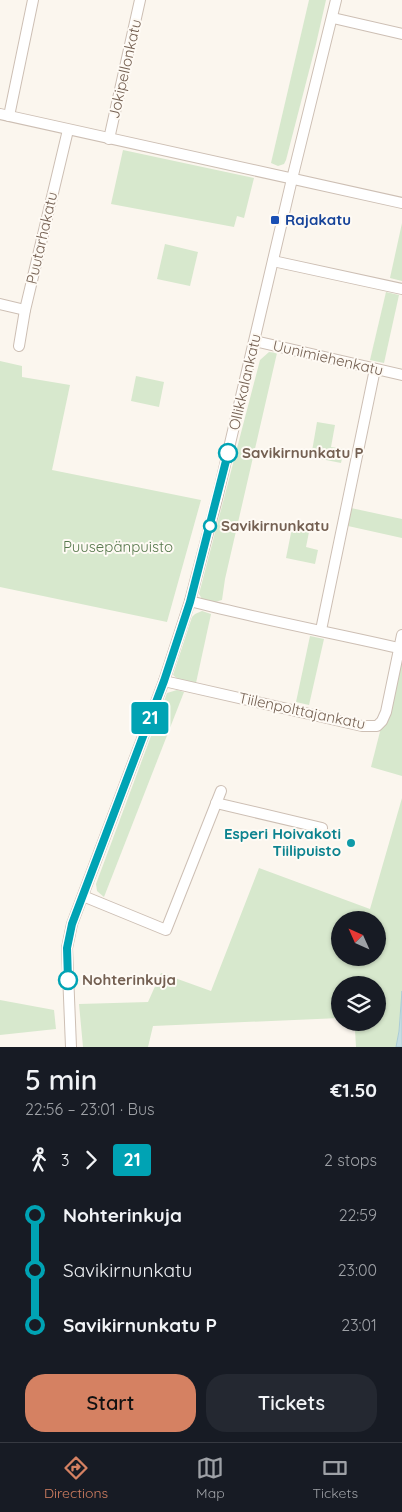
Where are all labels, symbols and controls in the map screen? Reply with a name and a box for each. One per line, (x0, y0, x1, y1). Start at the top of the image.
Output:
street label: Jokipellonkatu (104, 17, 145, 121)
street label: Puutarhakatu (22, 190, 61, 286)
place label: Rajakatu (285, 210, 351, 229)
marker: Rajakatu (269, 214, 281, 226)
street label: Ollikkalankatu (224, 332, 265, 432)
street label: Uunimiehenkatu (271, 336, 385, 379)
marker: Savikirnunkatu P (218, 443, 238, 463)
place label: Savikirnunkatu P (242, 443, 364, 462)
place label: Savikirnunkatu (221, 516, 329, 535)
marker: Savikirnunkatu (203, 519, 217, 533)
park label: Puusepänpuisto (63, 537, 173, 556)
street label: Tiilenpolttajankatu (237, 688, 367, 733)
line badge: 21 (128, 702, 172, 734)
text: 21 (141, 706, 159, 729)
place label: Esperi Hoivakoti Tiilipuisto (224, 824, 341, 860)
marker: Esperi Hoivakoti Tiilipuisto (345, 837, 357, 849)
north arrow (331, 911, 386, 966)
map controls (331, 911, 386, 1031)
marker: Nohterinkuja (58, 970, 78, 990)
place label: Nohterinkuja (82, 970, 176, 989)
button: layers (331, 976, 386, 1031)
text: 5 min (25, 1062, 97, 1097)
text: €1.50 (330, 1078, 377, 1102)
text: 22:56 – 23:01 · Bus (25, 1099, 155, 1119)
icon: walk (25, 1146, 53, 1174)
icon: forward (77, 1146, 105, 1174)
text: 21 (123, 1148, 141, 1171)
text: 3 (61, 1150, 69, 1170)
text: 2 stops (324, 1150, 377, 1170)
text: Nohterinkuja (63, 1203, 182, 1227)
text: 22:59 (339, 1205, 377, 1225)
text: Savikirnunkatu (63, 1258, 192, 1282)
text: 23:00 (338, 1260, 377, 1280)
text: Savikirnunkatu P (63, 1313, 217, 1337)
text: 23:01 (341, 1315, 377, 1335)
button: Start (25, 1374, 196, 1432)
button: Tickets (206, 1374, 377, 1432)
tab: Directions (44, 1454, 108, 1502)
tab: Map (196, 1454, 225, 1502)
tab: Tickets (313, 1454, 358, 1502)

